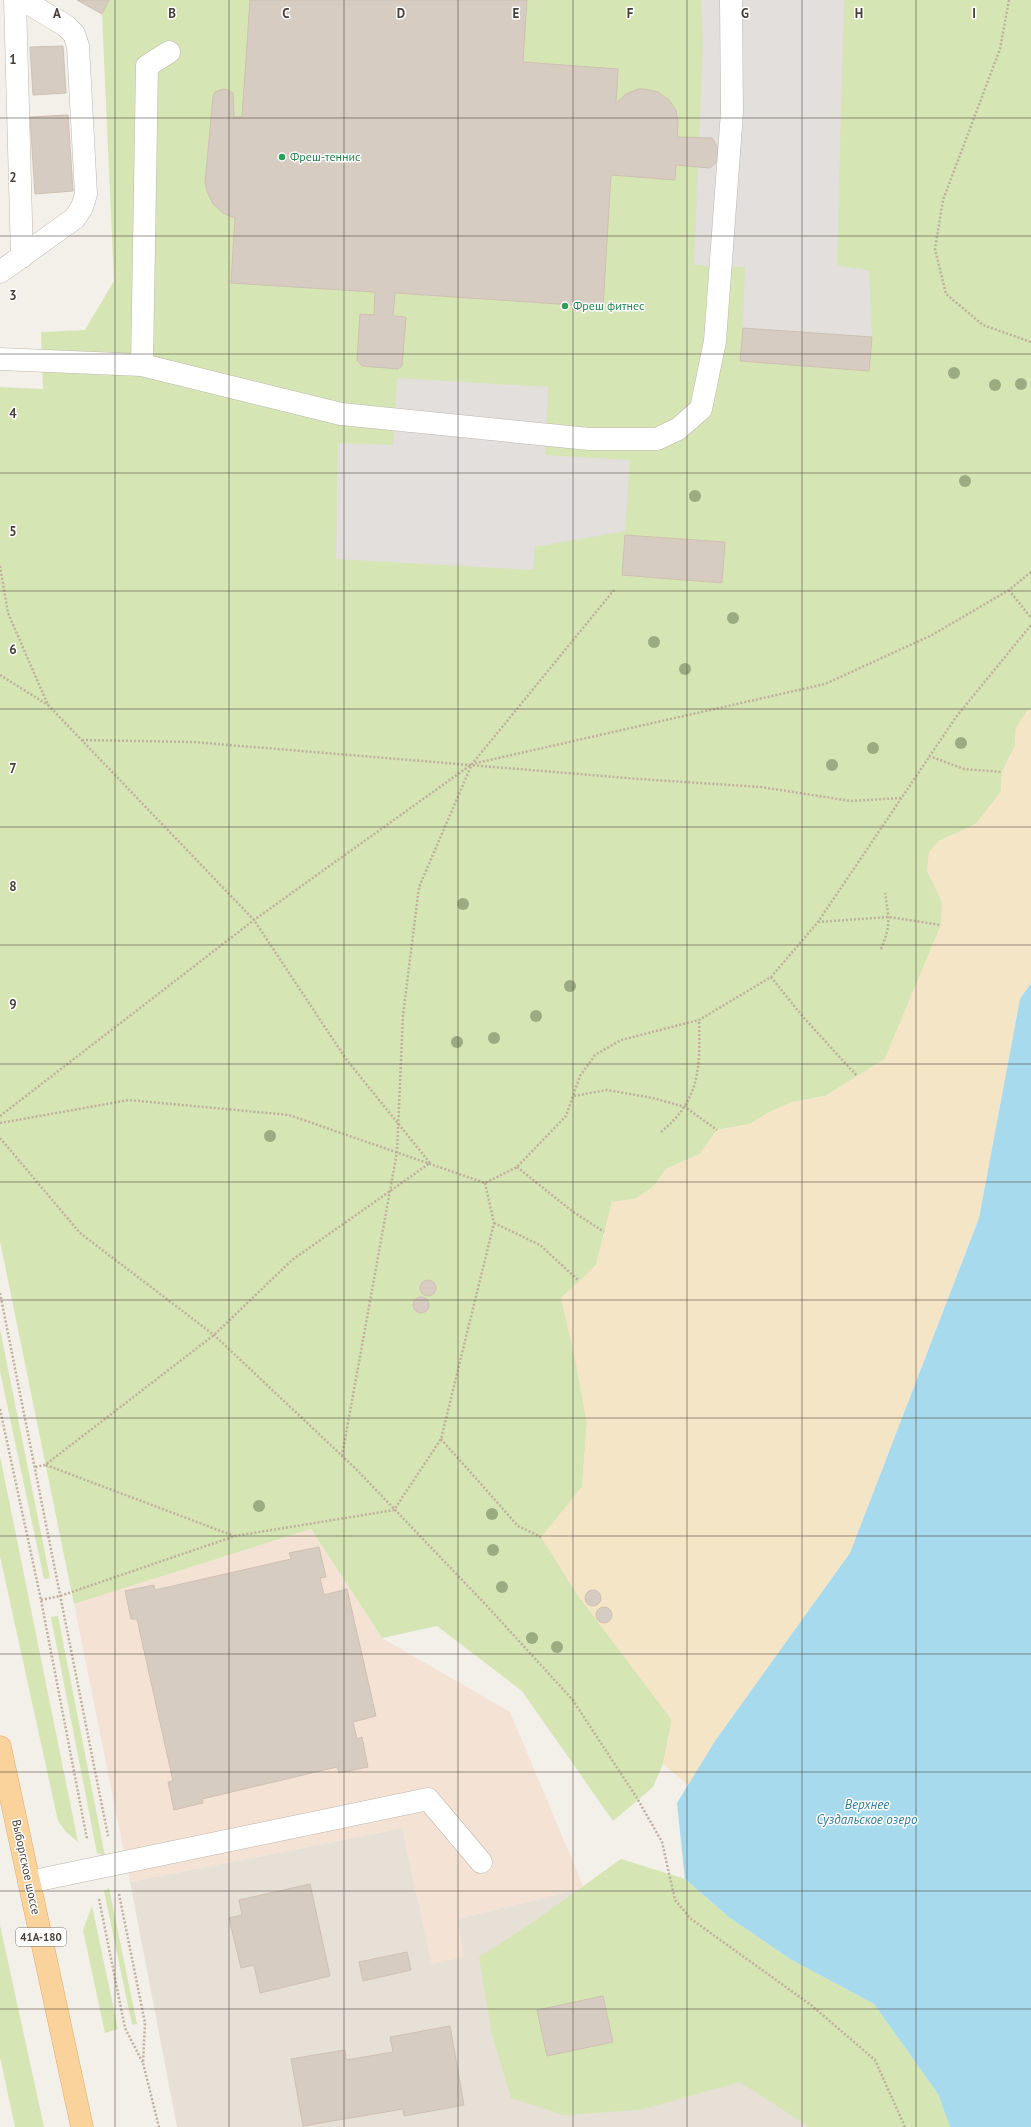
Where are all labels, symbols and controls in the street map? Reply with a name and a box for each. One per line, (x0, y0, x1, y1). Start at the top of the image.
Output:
text: A (53, 5, 61, 22)
text: B (168, 5, 176, 22)
text: C (282, 5, 290, 22)
text: D (397, 5, 405, 22)
text: E (513, 5, 520, 22)
text: F (627, 5, 634, 22)
text: G (741, 5, 749, 22)
text: H (855, 5, 863, 22)
text: I (972, 5, 976, 22)
text: 1 (9, 51, 17, 68)
place label: Фреш-теннис (290, 149, 361, 164)
marker: Фреш-теннис (277, 152, 287, 162)
text: 2 (9, 169, 17, 186)
text: 3 (9, 287, 17, 304)
place label: Фреш фитнес (573, 298, 645, 313)
marker: Фреш фитнес (560, 301, 570, 311)
text: 4 (9, 405, 17, 422)
text: 5 (9, 523, 17, 540)
text: 6 (9, 641, 17, 658)
text: 7 (9, 760, 17, 777)
text: 8 (9, 878, 17, 895)
text: 9 (9, 996, 17, 1013)
water label: Верхнее Суздальское озеро (817, 1796, 918, 1828)
street label: Выборгское шоссе (9, 1818, 44, 1916)
road number: 41А-180 (16, 1928, 66, 1946)

